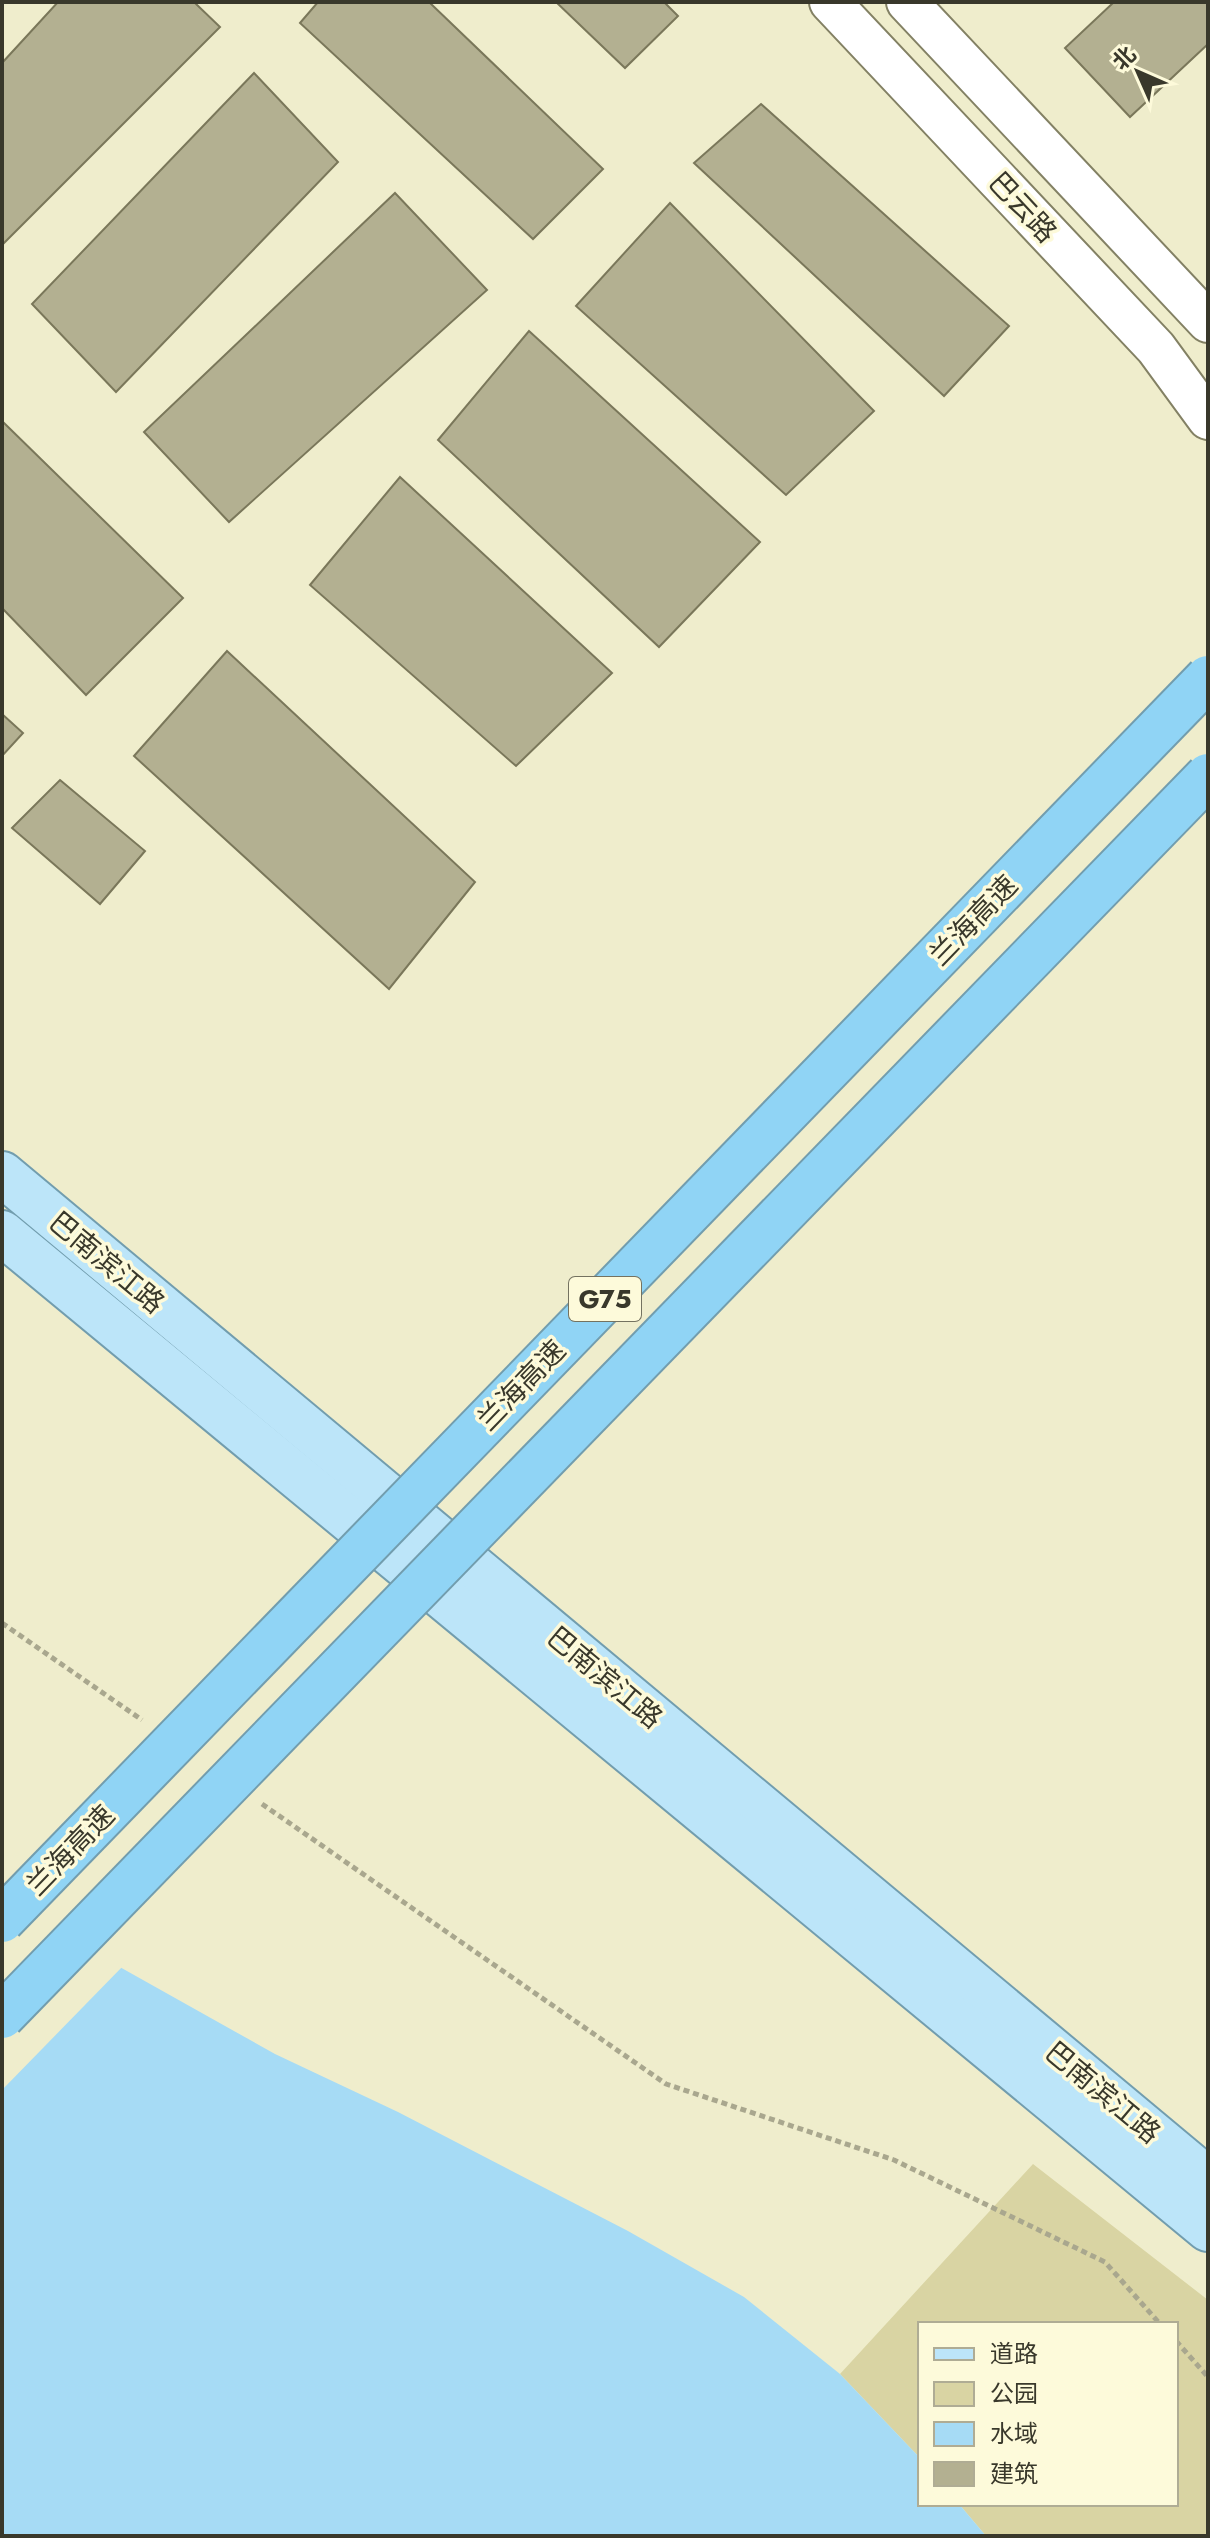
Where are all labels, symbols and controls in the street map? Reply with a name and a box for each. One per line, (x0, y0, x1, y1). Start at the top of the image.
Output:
north arrow (1098, 32, 1178, 112)
text: 北 (1105, 39, 1143, 77)
street label: 巴云路 (979, 163, 1066, 252)
street label: 兰海高速 (920, 866, 1027, 975)
street label: 巴南滨江路 (40, 1202, 173, 1323)
road number: G75 (569, 1277, 641, 1321)
street label: 兰海高速 (468, 1331, 575, 1440)
street label: 巴南滨江路 (538, 1617, 671, 1738)
street label: 兰海高速 (17, 1796, 124, 1905)
street label: 巴南滨江路 (1036, 2032, 1169, 2153)
legend (918, 2322, 1178, 2506)
text: 道路 (990, 2336, 1038, 2371)
text: 公园 (990, 2376, 1038, 2411)
text: 水域 (990, 2416, 1038, 2451)
text: 建筑 (990, 2456, 1038, 2491)

